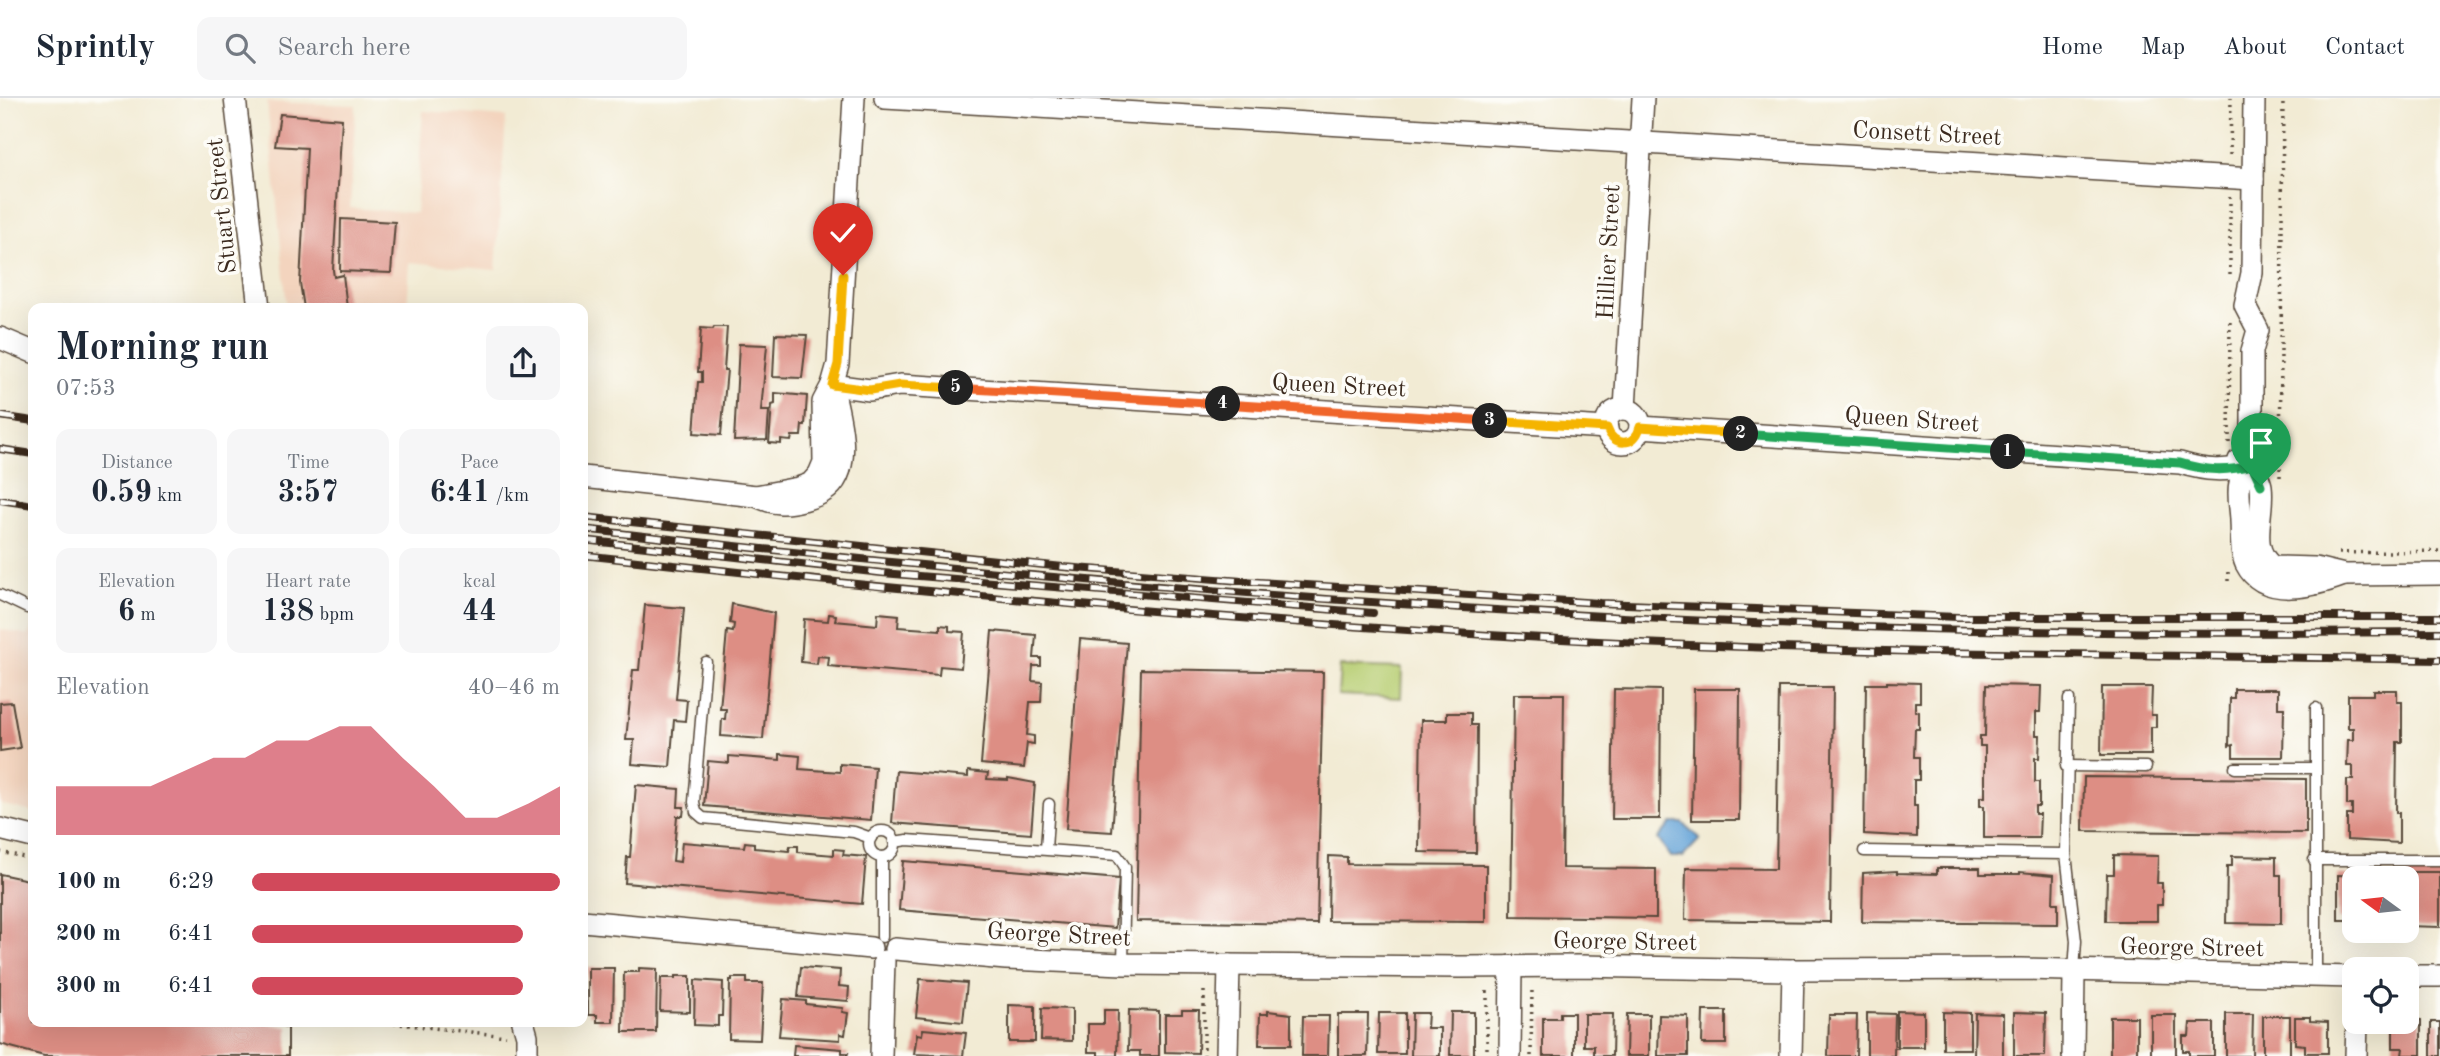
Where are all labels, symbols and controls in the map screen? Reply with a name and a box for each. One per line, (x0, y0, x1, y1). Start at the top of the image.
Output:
search box (197, 17, 687, 80)
icon: search (221, 29, 259, 67)
text: Sprintly (35, 32, 155, 65)
text: Search here (277, 35, 410, 61)
text: Home (2042, 36, 2103, 60)
text: Map (2141, 36, 2185, 60)
text: About (2223, 36, 2287, 60)
text: Contact (2325, 36, 2405, 60)
street label: Consett Street (1852, 119, 2002, 151)
street label: Stuart Street (204, 137, 242, 275)
street label: Hillier Street (1594, 184, 1626, 321)
pin (813, 203, 873, 275)
icon: check (824, 214, 862, 252)
button: share (486, 326, 560, 400)
text: Morning run (56, 330, 269, 368)
pin: 5 (939, 370, 974, 406)
street label: Queen Street (1271, 371, 1407, 403)
text: 07:53 (56, 377, 116, 400)
text: 5 (950, 378, 961, 397)
pin: 4 (1206, 386, 1240, 422)
text: 4 (1217, 394, 1228, 413)
pin: 3 (1472, 404, 1508, 438)
street label: Queen Street (1844, 404, 1980, 438)
text: 3 (1484, 411, 1495, 430)
pin (2231, 413, 2291, 485)
pin: 2 (1724, 416, 1758, 452)
text: 2 (1735, 424, 1746, 443)
icon: arrive (2242, 424, 2280, 462)
pin: 1 (1990, 434, 2025, 470)
text: 1 (2002, 442, 2013, 461)
text: Distance (101, 454, 172, 473)
text: Time (287, 454, 329, 473)
text: Pace (460, 454, 499, 473)
text: 0.59 (91, 478, 152, 508)
text: 3:57 (278, 478, 338, 508)
text: 6:41 (430, 478, 490, 508)
text: km (152, 487, 182, 506)
text: /km (490, 487, 529, 506)
text: Elevation (98, 573, 175, 592)
text: Heart rate (265, 573, 351, 592)
text: kcal (463, 573, 496, 592)
text: 6 (118, 597, 135, 627)
text: 138 (262, 597, 314, 627)
text: 44 (462, 597, 497, 627)
text: m (135, 606, 156, 625)
text: bpm (314, 606, 354, 625)
text: Elevation (56, 676, 150, 699)
text: 40–46 m (468, 676, 560, 699)
north arrow (2342, 866, 2418, 943)
map controls (2342, 866, 2419, 1034)
text: 100 m (56, 870, 121, 893)
text: 6:29 (168, 870, 214, 893)
street label: George Street (986, 920, 1132, 952)
text: 200 m (56, 922, 121, 945)
text: 6:41 (168, 922, 214, 945)
street label: George Street (1553, 930, 1697, 956)
street label: George Street (2120, 936, 2264, 962)
button: locate (2342, 957, 2419, 1034)
text: 300 m (56, 974, 121, 997)
text: 6:41 (168, 974, 214, 997)

